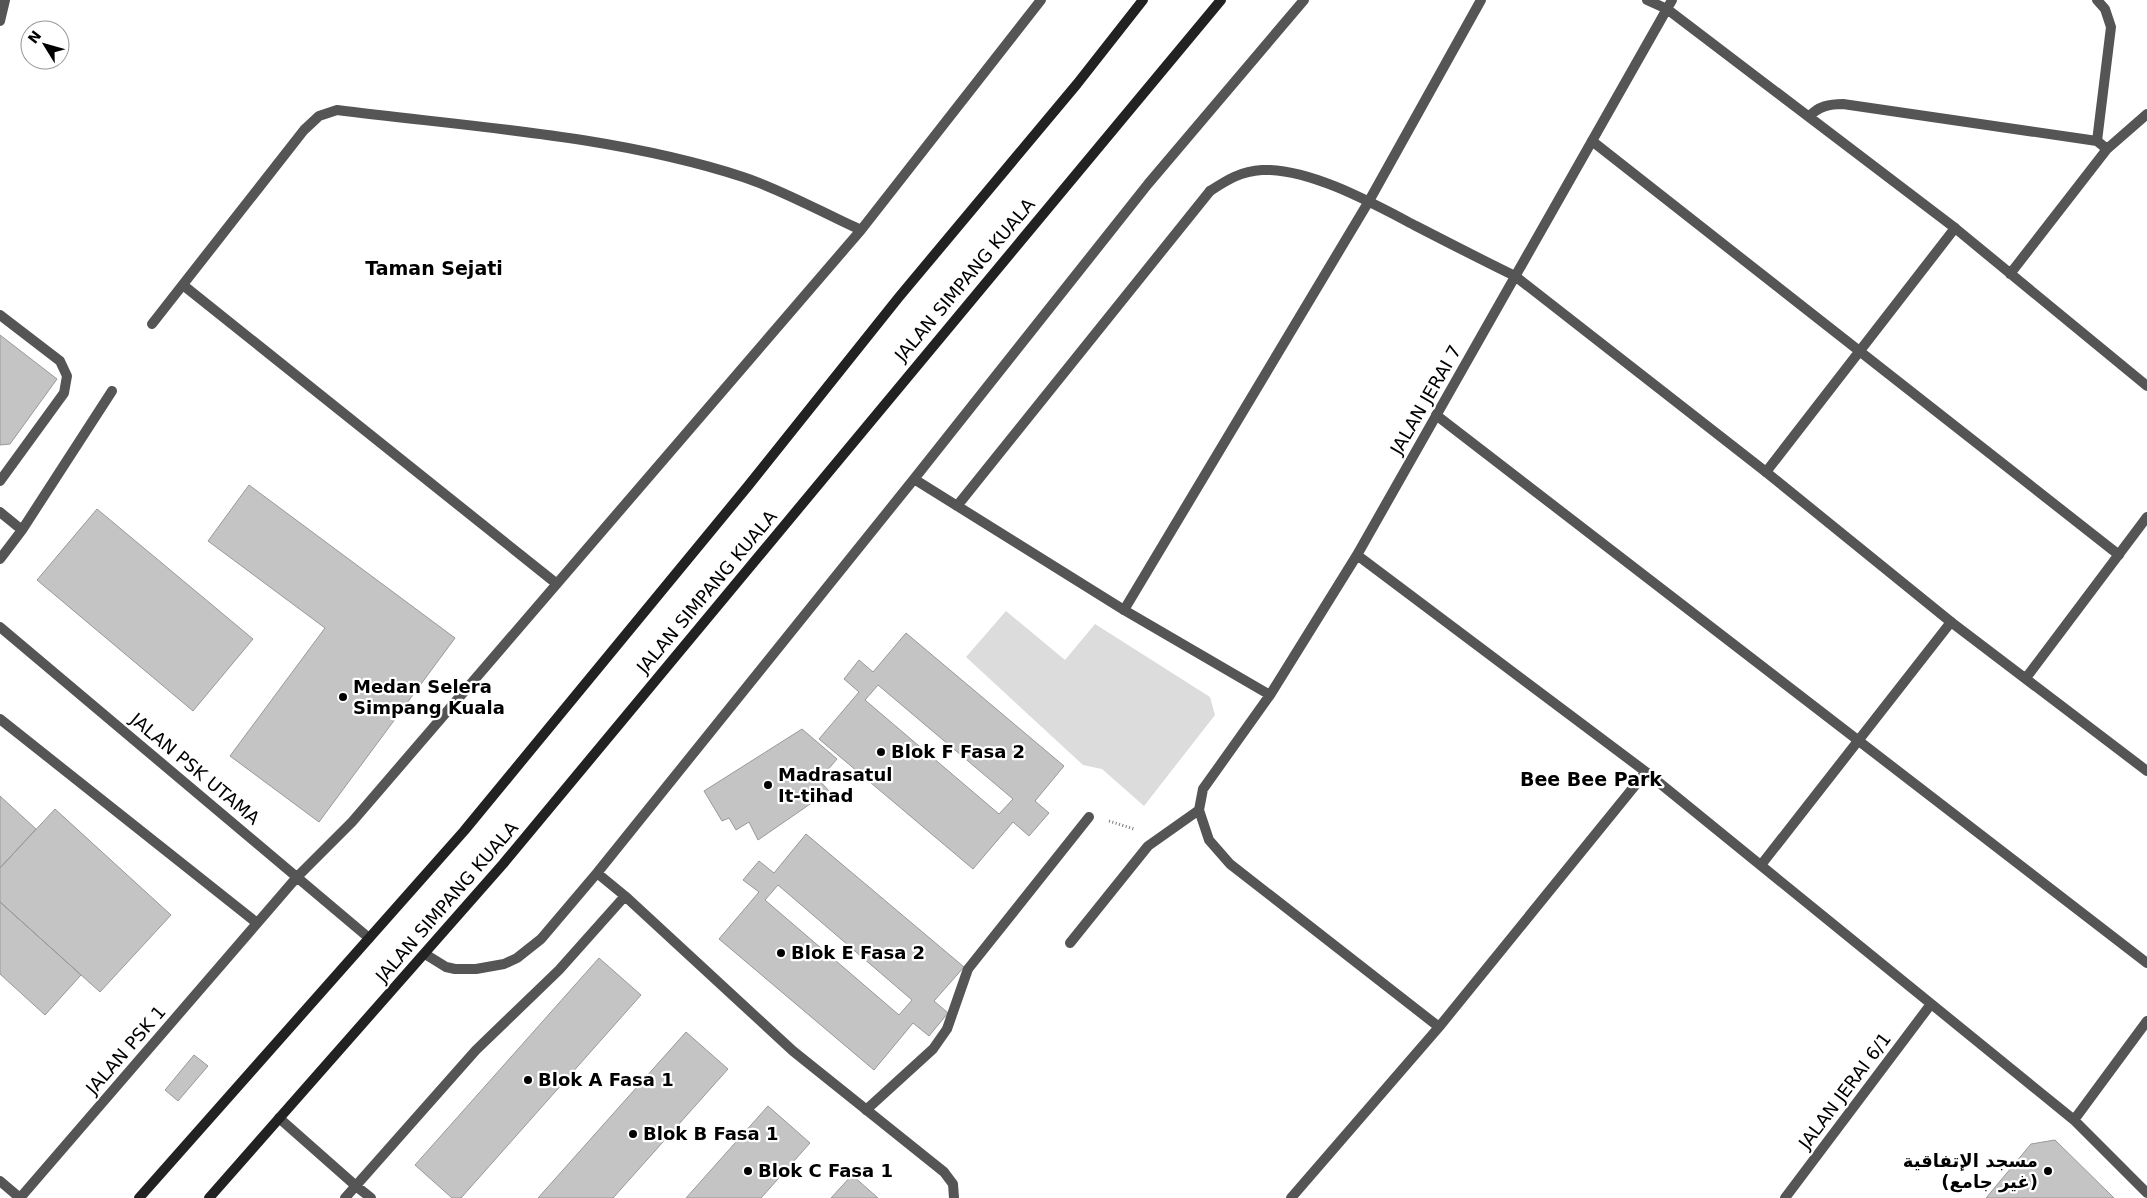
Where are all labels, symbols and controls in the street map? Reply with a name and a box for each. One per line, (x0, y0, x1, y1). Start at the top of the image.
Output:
north arrow (20, 20, 70, 70)
text: N (25, 28, 45, 47)
street label: JALAN SIMPANG KUALA (890, 193, 1039, 366)
district label: Taman Sejati (365, 257, 503, 279)
street label: JALAN JERAI 7 (1385, 341, 1465, 459)
street label: JALAN SIMPANG KUALA (632, 505, 781, 678)
place label: Medan Selera Simpang Kuala (353, 676, 505, 718)
marker: Medan Selera Simpang Kuala (337, 691, 349, 703)
street label: JALAN PSK UTAMA (126, 708, 265, 829)
place label: Blok F Fasa 2 (891, 741, 1025, 762)
marker: Blok F Fasa 2 (875, 746, 887, 758)
place label: Madrasatul It-tihad (778, 764, 892, 806)
district label: Bee Bee Park (1520, 768, 1662, 790)
marker: Madrasatul It-tihad (762, 779, 774, 791)
street label: JALAN SIMPANG KUALA (370, 816, 523, 987)
place label: Blok E Fasa 2 (791, 942, 925, 963)
marker: Blok E Fasa 2 (775, 947, 787, 959)
street label: JALAN PSK 1 (81, 1001, 170, 1099)
street label: JALAN JERAI 6/1 (1793, 1028, 1895, 1154)
place label: Blok A Fasa 1 (538, 1069, 674, 1090)
marker: Blok A Fasa 1 (522, 1074, 534, 1086)
place label: Blok B Fasa 1 (643, 1123, 779, 1144)
marker: Blok B Fasa 1 (627, 1128, 639, 1140)
place label: مسجد الإتفاقية (غير جامع) (1903, 1150, 2038, 1193)
place label: Blok C Fasa 1 (758, 1160, 893, 1181)
marker: Blok C Fasa 1 (742, 1165, 754, 1177)
marker: مسجد الإتفاقية (غير جامع) (2042, 1165, 2054, 1177)

